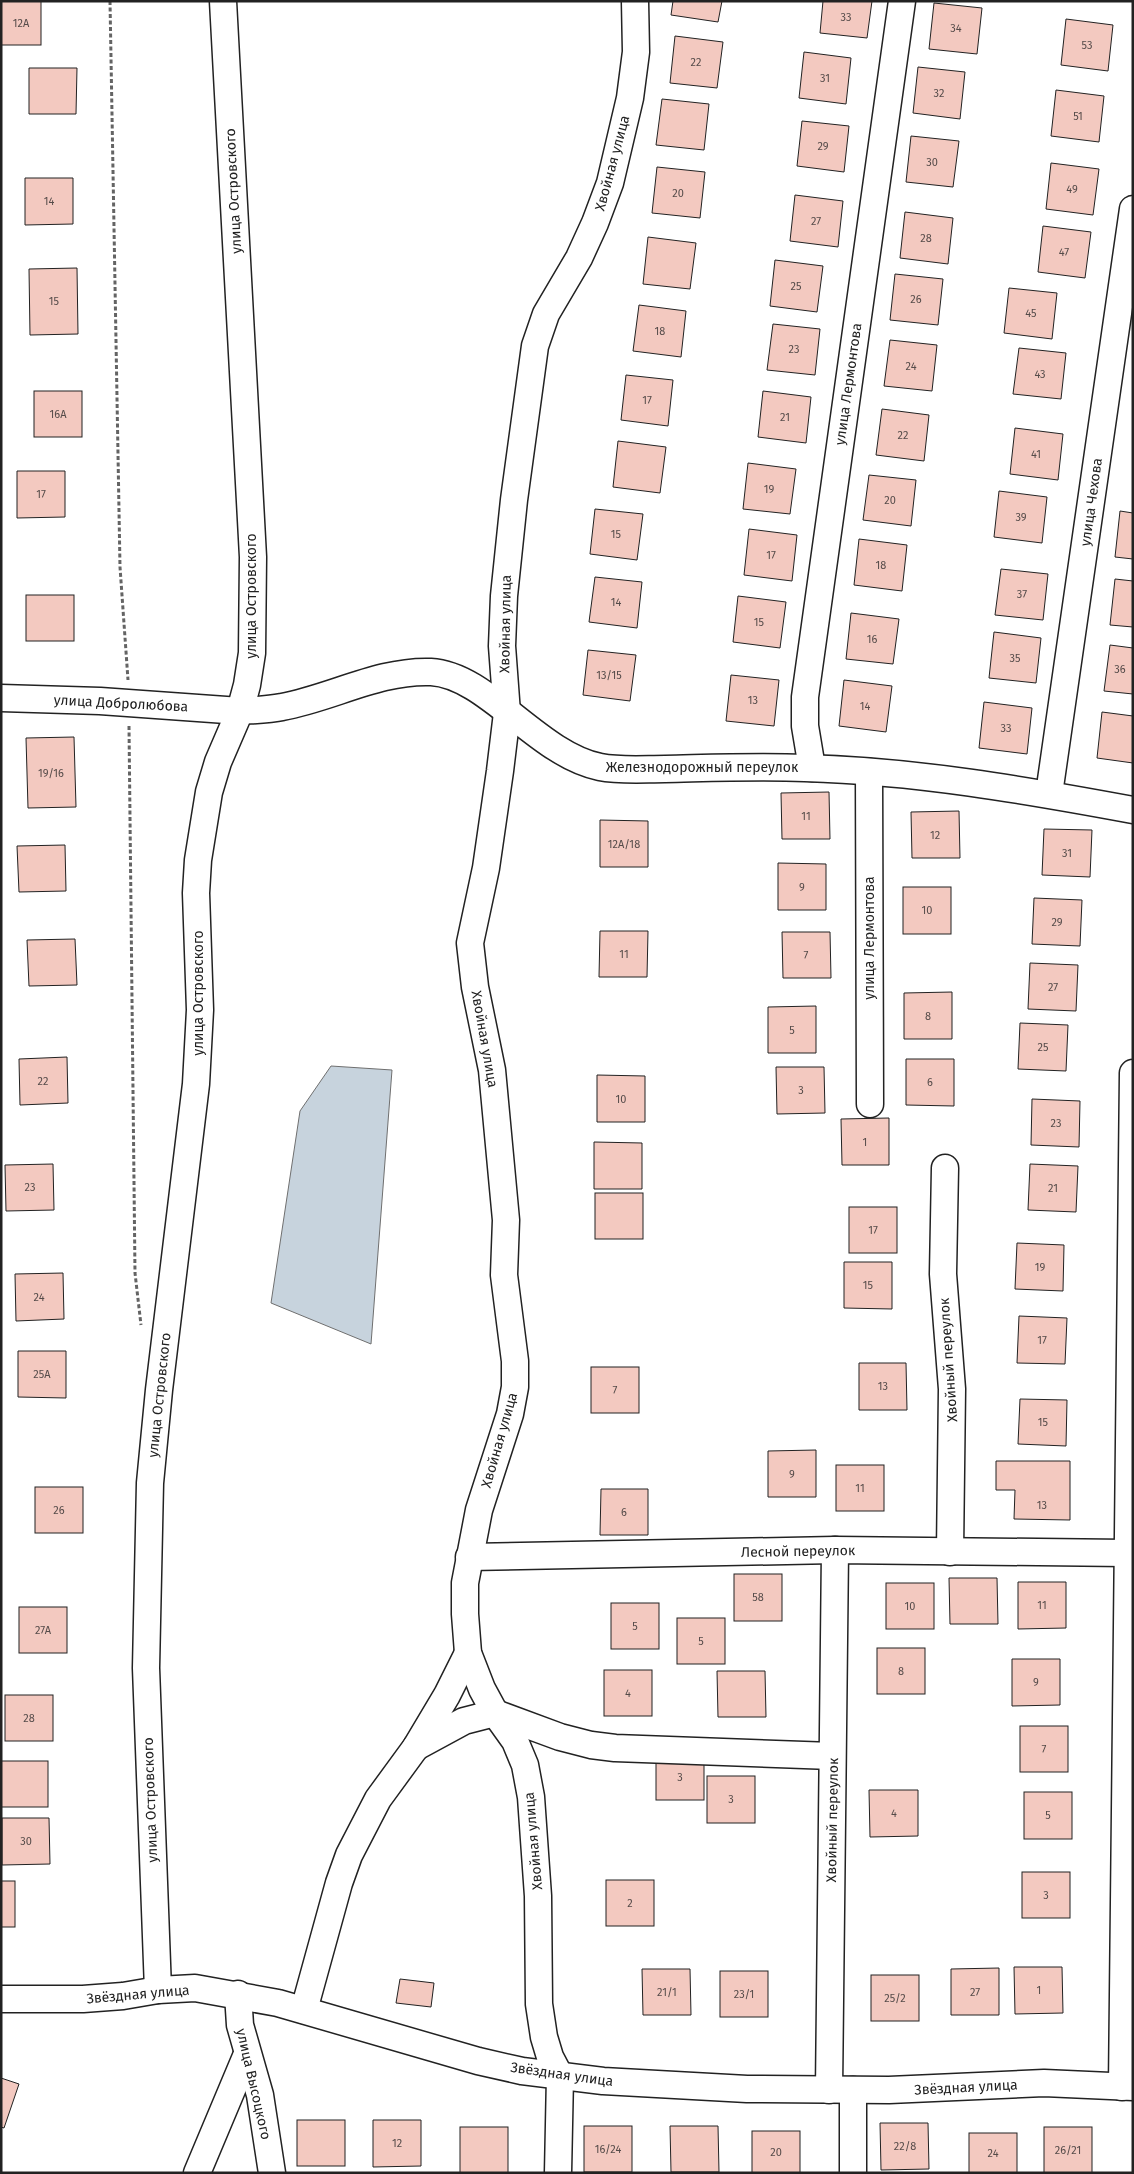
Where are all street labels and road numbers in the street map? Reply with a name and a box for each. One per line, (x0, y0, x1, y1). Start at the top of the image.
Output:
street label: Хвойная улица (592, 113, 633, 213)
street label: улица Островского (222, 128, 245, 254)
street label: улица Лермонтова (831, 322, 865, 446)
street label: улица Чехова (1077, 457, 1106, 547)
street label: улица Островского (243, 533, 260, 659)
street label: Хвойная улица (496, 575, 515, 673)
street label: улица Добролюбова (53, 691, 189, 716)
street label: Железнодорожный переулок (606, 759, 799, 776)
street label: улица Лермонтова (861, 876, 878, 1000)
street label: улица Островского (190, 930, 207, 1056)
street label: Хвойная улица (468, 989, 501, 1089)
street label: Хвойный переулок (936, 1296, 961, 1423)
street label: улица Островского (144, 1332, 175, 1458)
street label: Хвойная улица (478, 1391, 521, 1490)
street label: Лесной переулок (741, 1542, 856, 1561)
street label: улица Островского (140, 1737, 161, 1863)
street label: Хвойный переулок (823, 1757, 842, 1882)
street label: Хвойная улица (521, 1791, 546, 1891)
street label: Звёздная улица (86, 1982, 190, 2007)
street label: улица Высоцкого (232, 2027, 275, 2141)
street label: Звёздная улица (510, 2059, 614, 2090)
street label: Звёздная улица (914, 2076, 1018, 2099)

